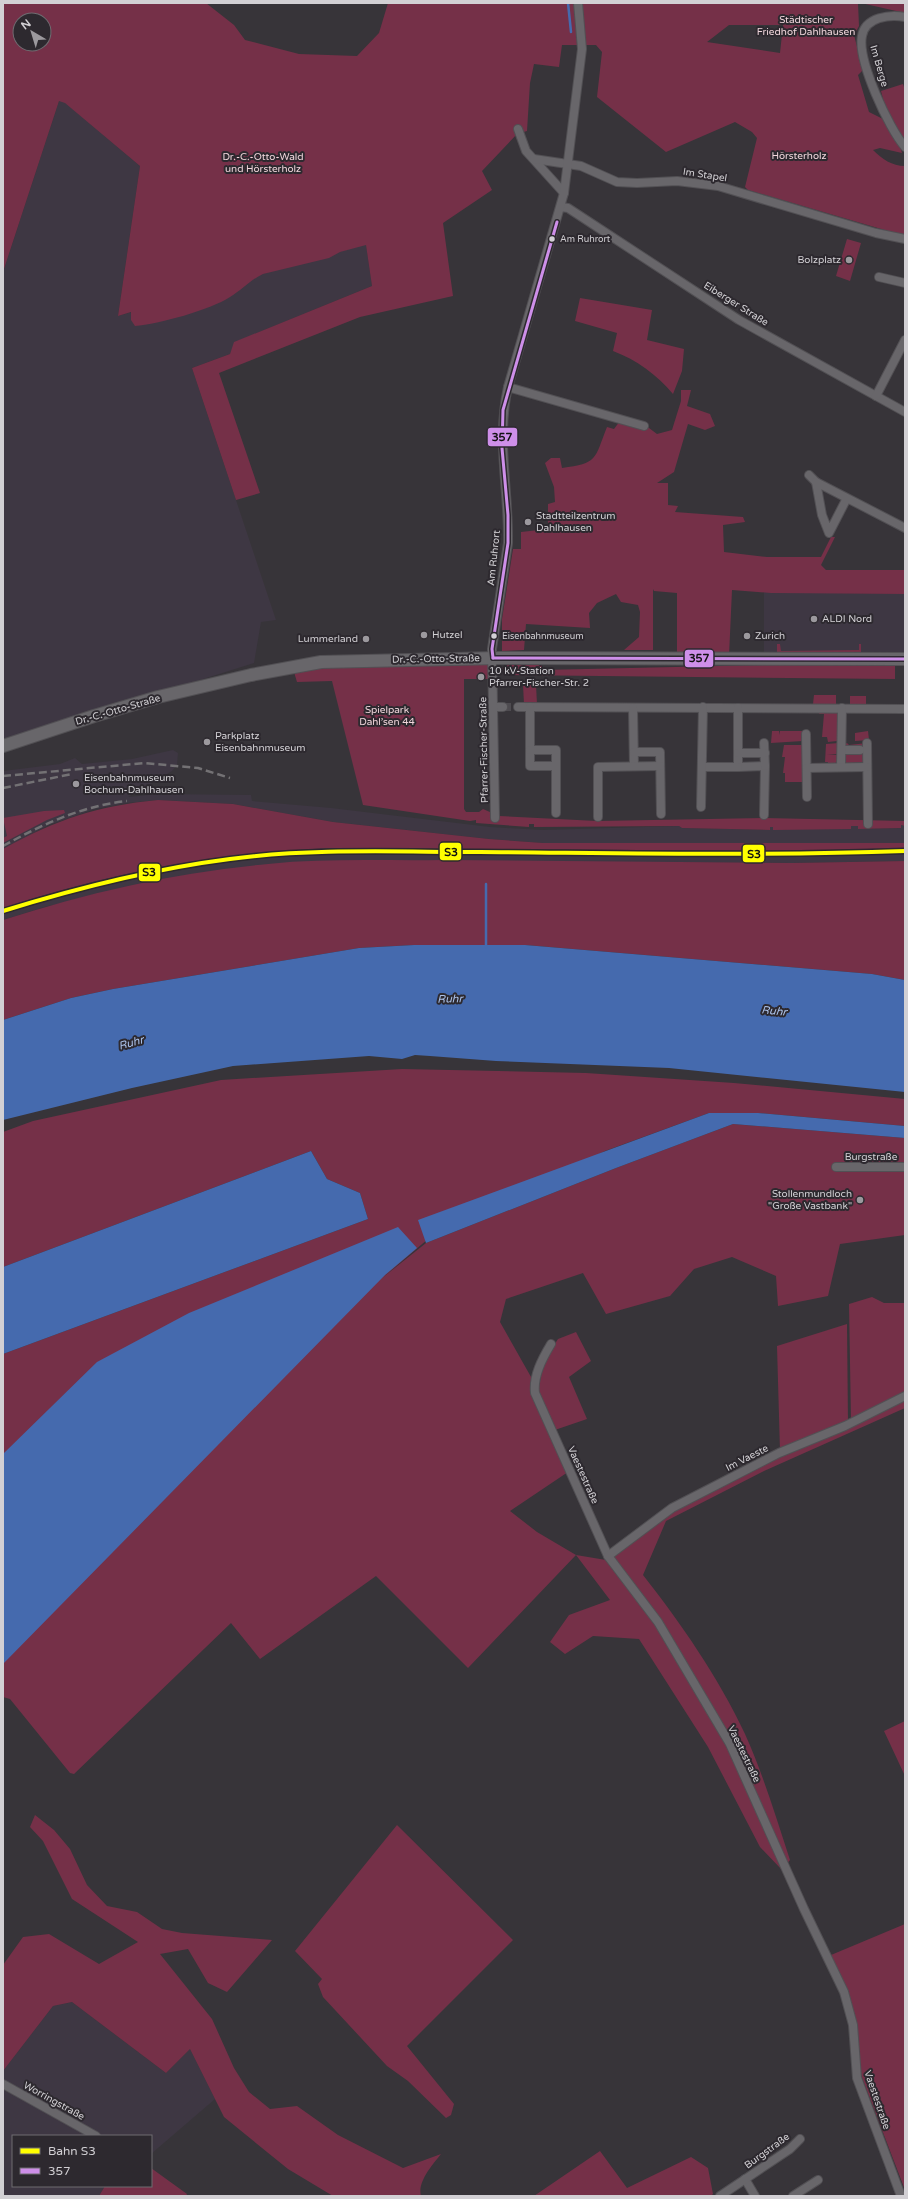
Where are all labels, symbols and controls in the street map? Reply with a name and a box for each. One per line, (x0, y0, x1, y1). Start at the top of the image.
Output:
north arrow (12, 12, 52, 52)
park label: Städtischer Friedhof Dahlhausen (757, 14, 855, 38)
text: N (19, 17, 34, 32)
street label: Im Berge (867, 44, 891, 89)
park label: Hörsterholz (772, 150, 826, 162)
park label: Dr.-C.-Otto-Wald und Hörsterholz (222, 151, 304, 175)
street label: Im Stapel (682, 166, 728, 184)
marker: Am Ruhrort (547, 234, 557, 244)
place label: Am Ruhrort (560, 234, 611, 245)
place label: Bolzplatz (797, 254, 841, 266)
marker: Bolzplatz (844, 255, 854, 265)
street label: Eiberger Straße (701, 279, 771, 329)
line badge: 357 (487, 427, 518, 447)
text: 357 (492, 431, 512, 444)
place label: Stadtteilzentrum Dahlhausen (536, 510, 615, 534)
marker: Stadtteilzentrum Dahlhausen (523, 517, 533, 527)
street label: Am Ruhrort (485, 529, 503, 586)
place label: ALDI Nord (822, 613, 872, 625)
marker: ALDI Nord (809, 614, 819, 624)
place label: Hutzel (432, 629, 462, 641)
marker: Hutzel (419, 630, 429, 640)
place label: Zurich (755, 630, 785, 642)
marker: Eisenbahnmuseum (489, 631, 499, 641)
place label: Eisenbahnmuseum (502, 631, 583, 642)
marker: Zurich (742, 631, 752, 641)
place label: Lummerland (298, 633, 358, 645)
marker: Lummerland (361, 634, 371, 644)
line badge: 357 (684, 649, 714, 668)
street label: Dr.-C.-Otto-Straße (392, 652, 480, 666)
text: 357 (689, 652, 709, 665)
place label: 10 kV-Station Pfarrer-Fischer-Str. 2 (489, 665, 589, 689)
marker: 10 kV-Station Pfarrer-Fischer-Str. 2 (476, 672, 486, 682)
street label: Dr.-C.-Otto-Straße (74, 692, 162, 728)
street label: Pfarrer-Fischer-Straße (477, 697, 491, 803)
park label: Spielpark Dahl’sen 44 (359, 704, 415, 728)
place label: Parkplatz Eisenbahnmuseum (215, 730, 306, 754)
marker: Parkplatz Eisenbahnmuseum (202, 737, 212, 747)
place label: Eisenbahnmuseum Bochum-Dahlhausen (84, 772, 184, 796)
marker: Eisenbahnmuseum Bochum-Dahlhausen (71, 779, 81, 789)
line badge: S3 (439, 842, 462, 861)
line badge: S3 (742, 844, 765, 863)
text: S3 (444, 846, 458, 859)
text: S3 (747, 848, 761, 861)
line badge: S3 (138, 863, 161, 882)
text: S3 (142, 866, 156, 879)
water label: Ruhr (437, 992, 465, 1006)
water label: Ruhr (761, 1003, 789, 1019)
water label: Ruhr (117, 1033, 147, 1053)
street label: Burgstraße (845, 1151, 898, 1163)
place label: Stollenmundloch "Große Vastbank" (768, 1188, 852, 1212)
marker: Stollenmundloch "Große Vastbank" (855, 1195, 865, 1205)
street label: Im Vaeste (724, 1442, 771, 1474)
street label: Vaestestraße (565, 1444, 601, 1506)
street label: Vaestestraße (725, 1724, 763, 1785)
street label: Vaestestraße (861, 2069, 893, 2131)
street label: Worringstraße (21, 2079, 87, 2123)
street label: Burgstraße (742, 2130, 792, 2171)
legend (12, 2135, 152, 2187)
text: Bahn S3 (48, 2144, 96, 2158)
text: 357 (48, 2164, 71, 2178)

